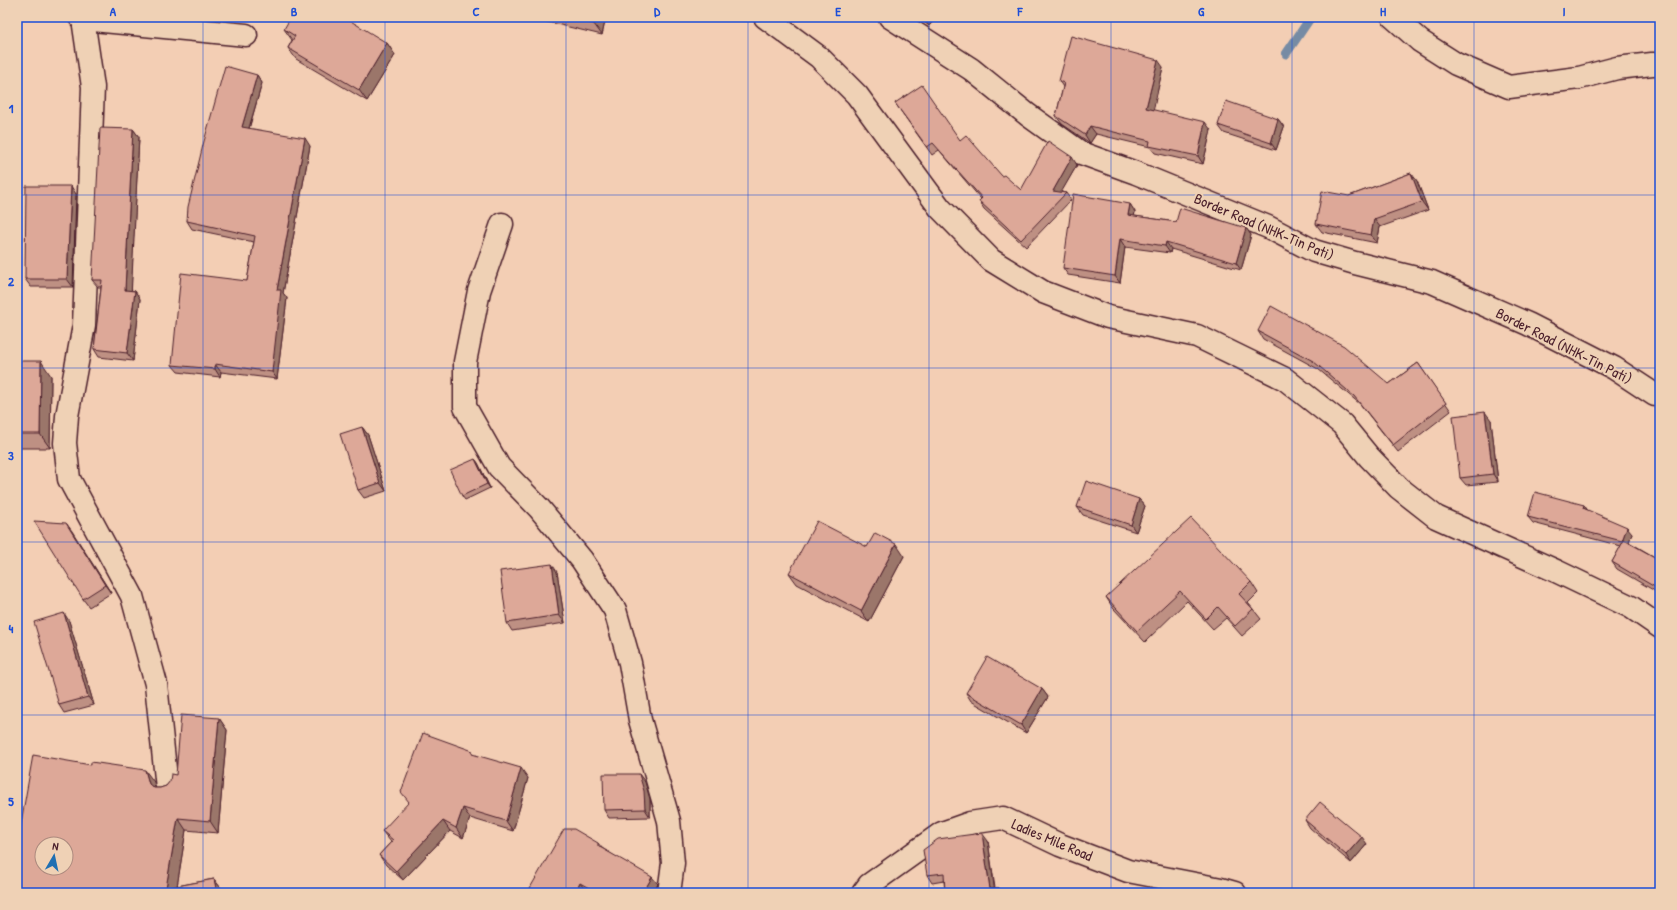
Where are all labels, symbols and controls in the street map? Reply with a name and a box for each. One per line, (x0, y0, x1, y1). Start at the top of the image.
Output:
text: A (110, 2, 117, 20)
text: B (291, 2, 298, 20)
text: C (472, 2, 480, 20)
text: D (654, 2, 661, 20)
text: E (835, 2, 841, 20)
text: F (1017, 2, 1024, 20)
text: G (1198, 2, 1205, 20)
text: H (1380, 2, 1386, 20)
text: I (1562, 2, 1566, 20)
text: 1 (9, 99, 14, 117)
street label: Border Road (NHK-Tin Pati) (1191, 188, 1337, 266)
text: 2 (8, 272, 15, 290)
street label: Border Road (NHK-Tin Pati) (1493, 302, 1636, 389)
text: 3 (8, 446, 14, 464)
text: 4 (9, 619, 14, 637)
text: 5 (8, 792, 14, 810)
street label: Ladies Mile Road (1008, 813, 1096, 866)
north arrow (34, 836, 74, 876)
text: N (52, 839, 60, 854)

